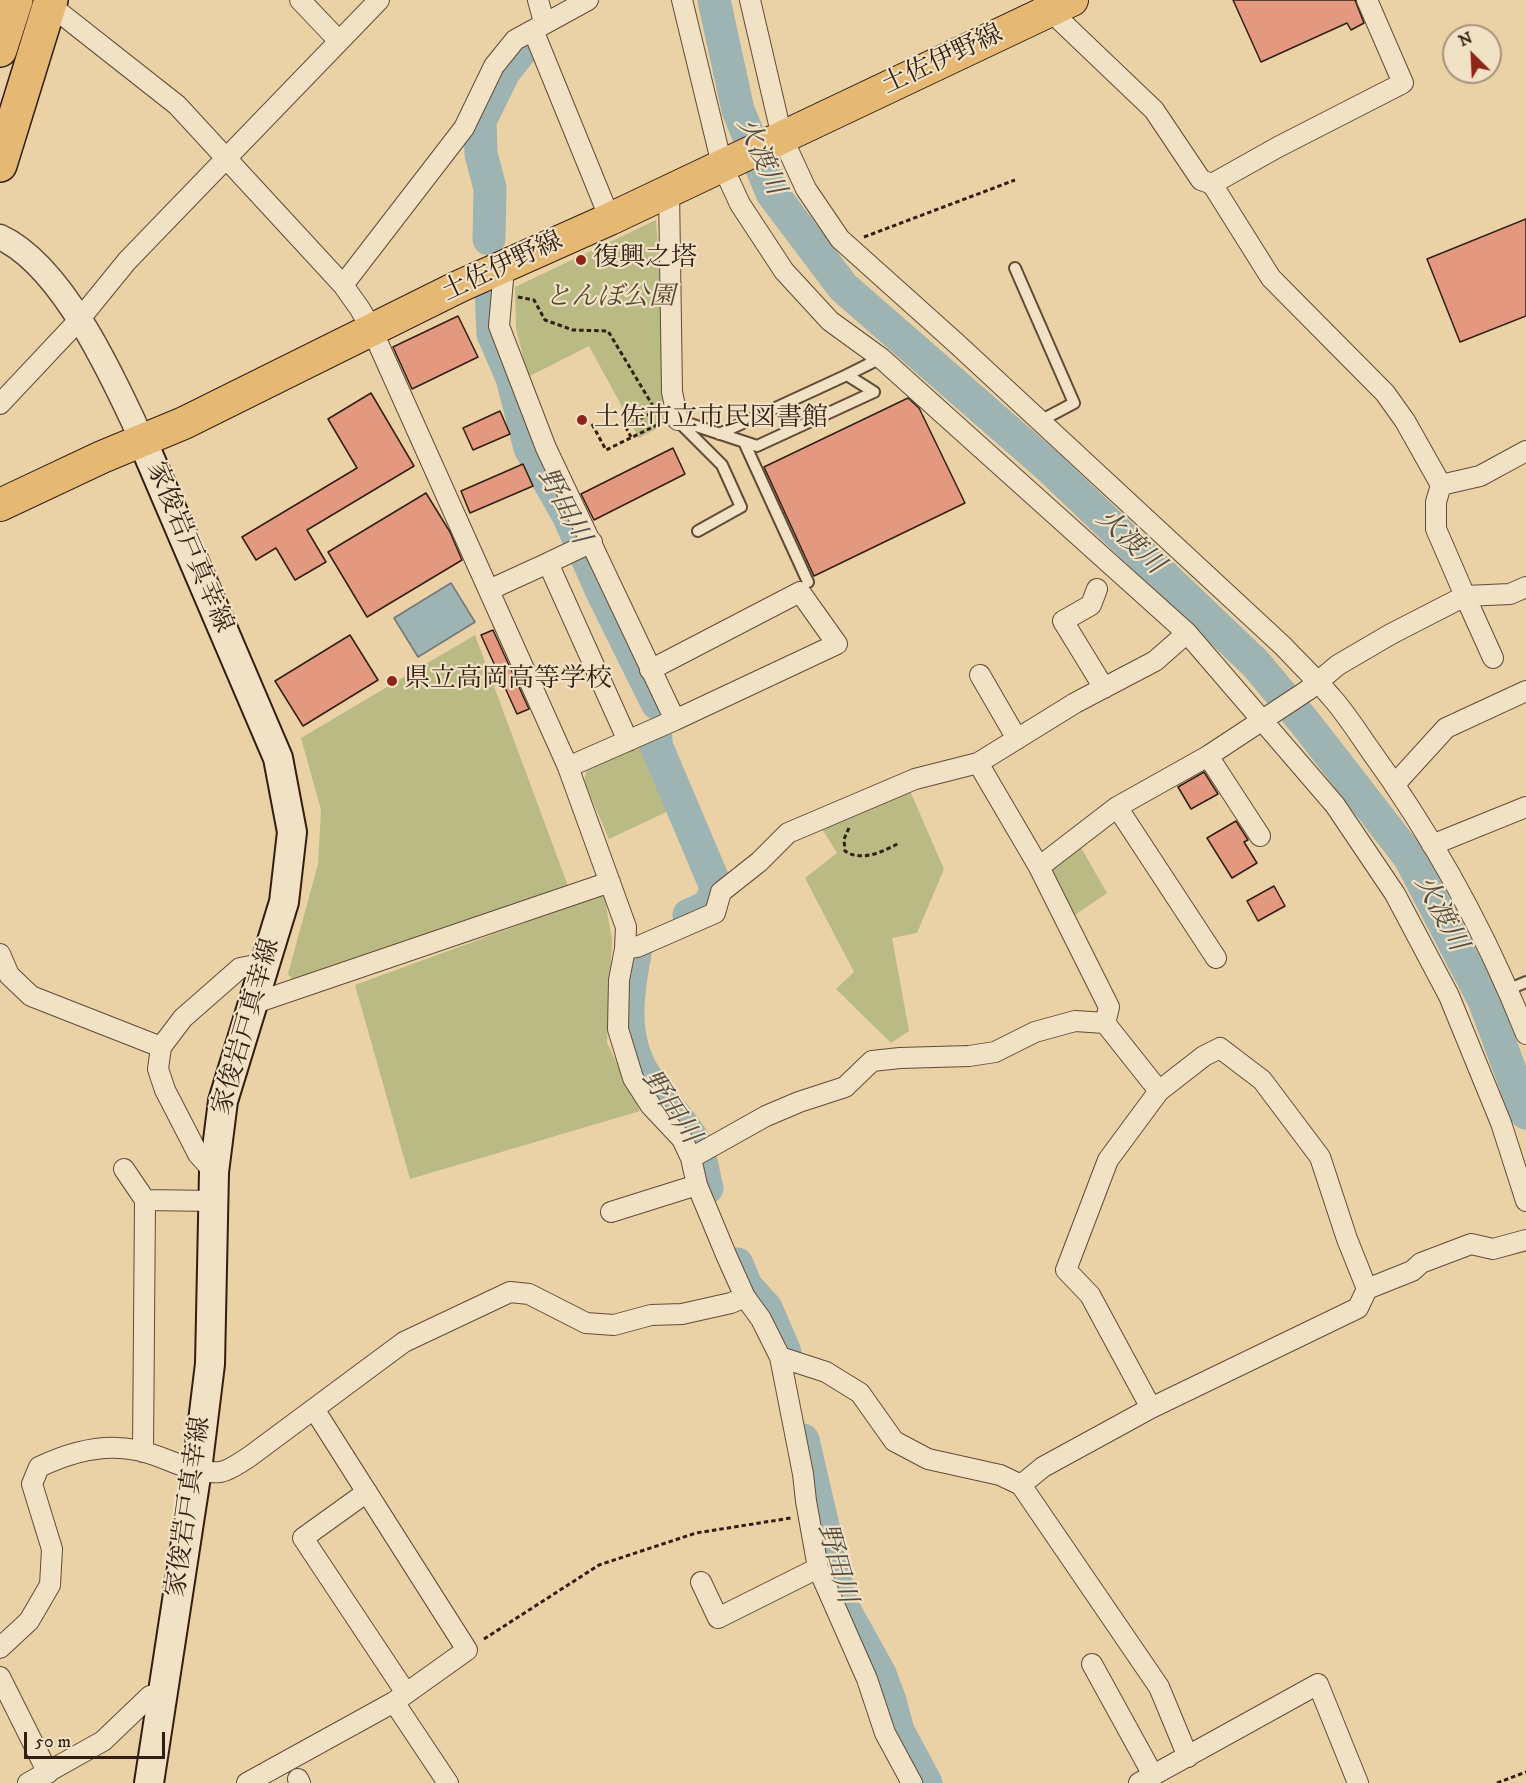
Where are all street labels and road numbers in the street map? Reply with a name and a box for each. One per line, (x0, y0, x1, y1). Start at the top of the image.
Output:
street label: 土佐伊野線 (877, 19, 1009, 103)
street label: 土佐伊野線 (437, 226, 569, 310)
street label: 家俊岩戸真幸線 (138, 458, 238, 638)
street label: 家俊岩戸真幸線 (208, 935, 288, 1119)
street label: 家俊岩戸真幸線 (162, 1415, 218, 1599)

